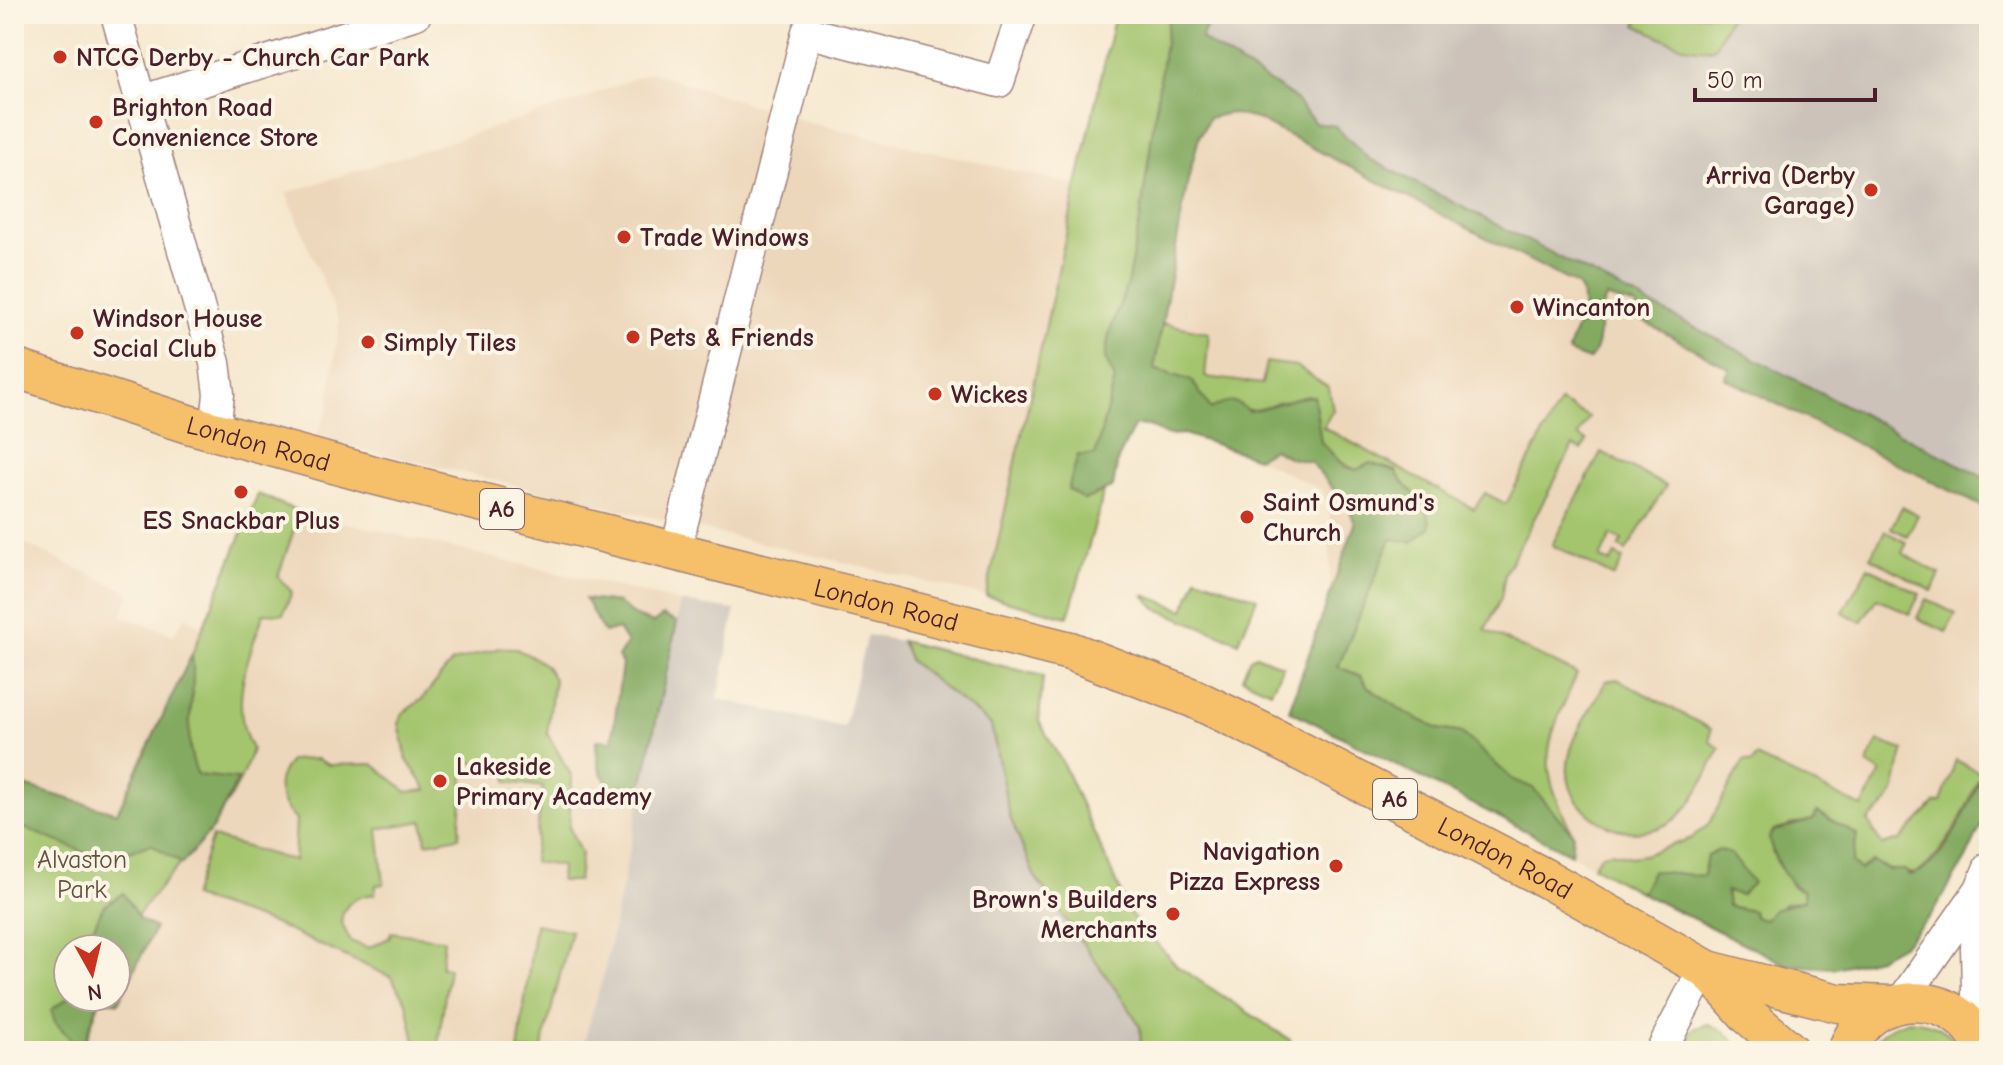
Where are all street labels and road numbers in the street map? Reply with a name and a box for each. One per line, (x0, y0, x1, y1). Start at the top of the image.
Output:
street label: London Road (183, 410, 333, 478)
road number: A6 (480, 489, 524, 529)
street label: London Road (811, 573, 961, 638)
road number: A6 (1373, 779, 1417, 819)
street label: London Road (1433, 811, 1577, 906)

